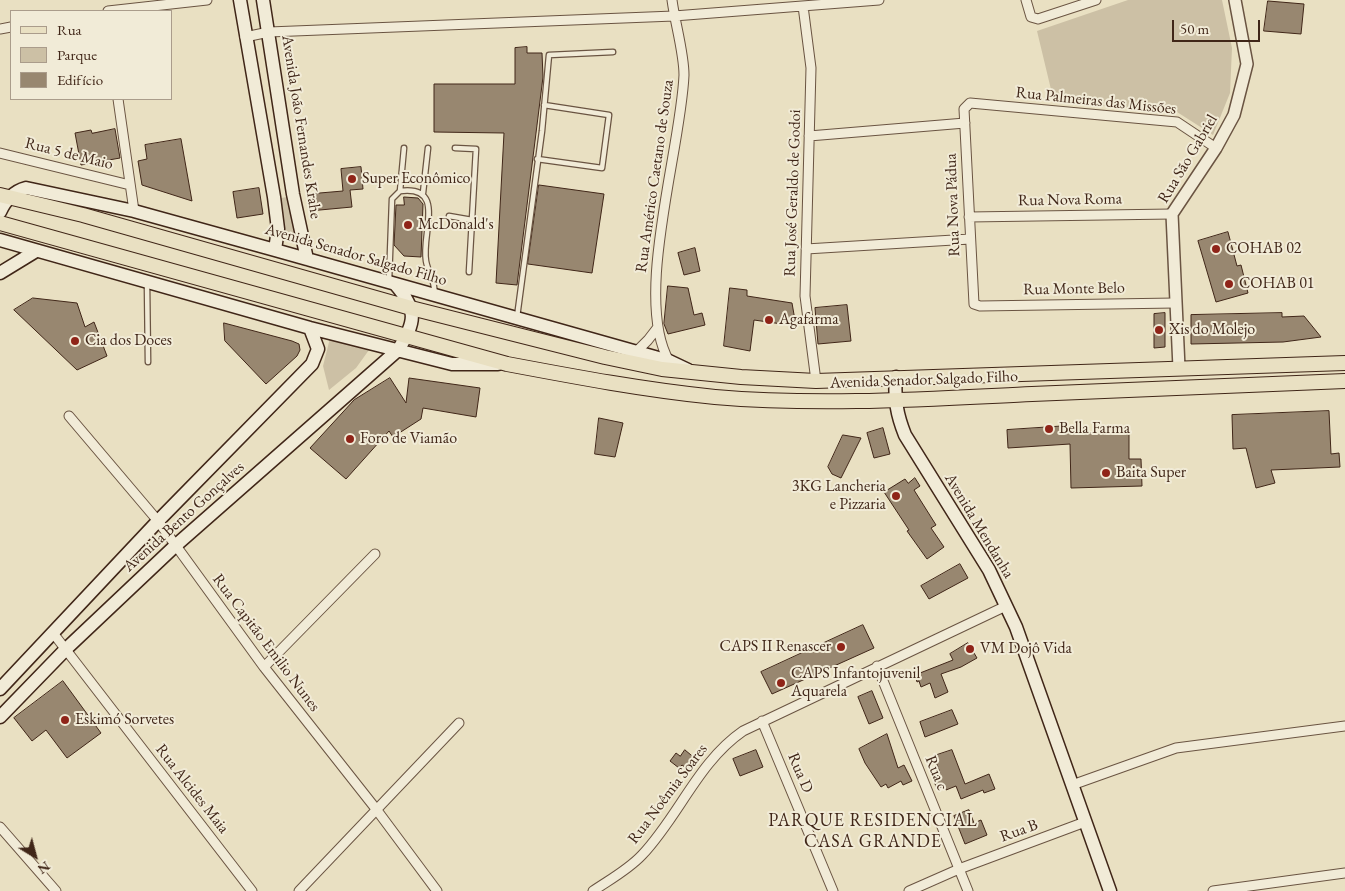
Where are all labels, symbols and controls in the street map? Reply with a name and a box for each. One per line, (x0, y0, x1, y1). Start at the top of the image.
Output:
legend (10, 10, 172, 100)
scale bar (1175, 10, 1262, 42)
text: 50 m (1180, 19, 1209, 38)
text: Rua (57, 20, 82, 39)
street label: Avenida João Fernandes Krahe (277, 34, 325, 220)
text: Parque (57, 45, 97, 64)
text: Edifício (57, 70, 103, 89)
street label: Rua Américo Caetano de Souza (632, 78, 678, 274)
street label: Rua Palmeiras das Missões (1015, 83, 1177, 119)
street label: Rua José Geraldo de Godoi (780, 109, 806, 277)
street label: Rua São Gabriel (1154, 111, 1222, 207)
street label: Rua 5 de Maio (23, 134, 115, 174)
street label: Rua Nova Pádua (942, 153, 964, 257)
place label: Super Econômico (362, 169, 471, 189)
marker: Super Econômico (346, 173, 358, 185)
street label: Rua Nova Roma (1018, 189, 1122, 211)
place label: McDonald's (418, 215, 494, 235)
marker: McDonald's (402, 219, 414, 231)
street label: Avenida Senador Salgado Filho (263, 220, 449, 290)
place label: COHAB 02 (1226, 239, 1302, 259)
marker: COHAB 02 (1210, 243, 1222, 255)
place label: COHAB 01 (1239, 274, 1315, 294)
marker: COHAB 01 (1223, 278, 1235, 290)
street label: Rua Monte Belo (1023, 279, 1125, 299)
place label: Agafarma (779, 310, 839, 330)
marker: Agafarma (763, 314, 775, 326)
place label: Xis do Molejo (1169, 320, 1255, 340)
marker: Xis do Molejo (1153, 324, 1165, 336)
place label: Cia dos Doces (85, 331, 172, 351)
marker: Cia dos Doces (69, 335, 81, 347)
street label: Avenida Senador Salgado Filho (830, 367, 1018, 393)
place label: Bella Farma (1059, 419, 1130, 439)
marker: Bella Farma (1043, 423, 1055, 435)
place label: Foro de Viamão (360, 429, 457, 449)
marker: Foro de Viamão (344, 433, 356, 445)
street label: Avenida Bento Gonçalves (120, 458, 248, 576)
place label: Baita Super (1116, 463, 1186, 483)
marker: Baita Super (1100, 467, 1112, 479)
street label: Avenida Mendanha (940, 470, 1018, 582)
place label: 3KG Lancheria e Pizzaria (792, 477, 886, 515)
marker: 3KG Lancheria e Pizzaria (890, 490, 902, 502)
street label: Rua Capitão Emilio Nunes (208, 570, 324, 716)
place label: CAPS II Renascer (720, 637, 831, 657)
place label: VM Dojô Vida (980, 639, 1072, 659)
marker: CAPS II Renascer (835, 641, 847, 653)
marker: VM Dojô Vida (964, 643, 976, 655)
place label: CAPS Infantojuvenil Aquarela (791, 664, 920, 702)
marker: CAPS Infantojuvenil Aquarela (775, 677, 787, 689)
place label: Eskimó Sorvetes (75, 710, 174, 730)
marker: Eskimó Sorvetes (59, 714, 71, 726)
street label: Rua Alcides Maia (151, 740, 233, 838)
street label: Rua Noêmia Soares (624, 740, 712, 848)
street label: Rua D (783, 750, 817, 796)
street label: Rua c (920, 753, 952, 793)
district label: PARQUE RESIDENCIAL CASA GRANDE (766, 810, 980, 852)
street label: Rua B (997, 815, 1041, 847)
north arrow (10, 831, 60, 881)
text: N (34, 857, 54, 879)

